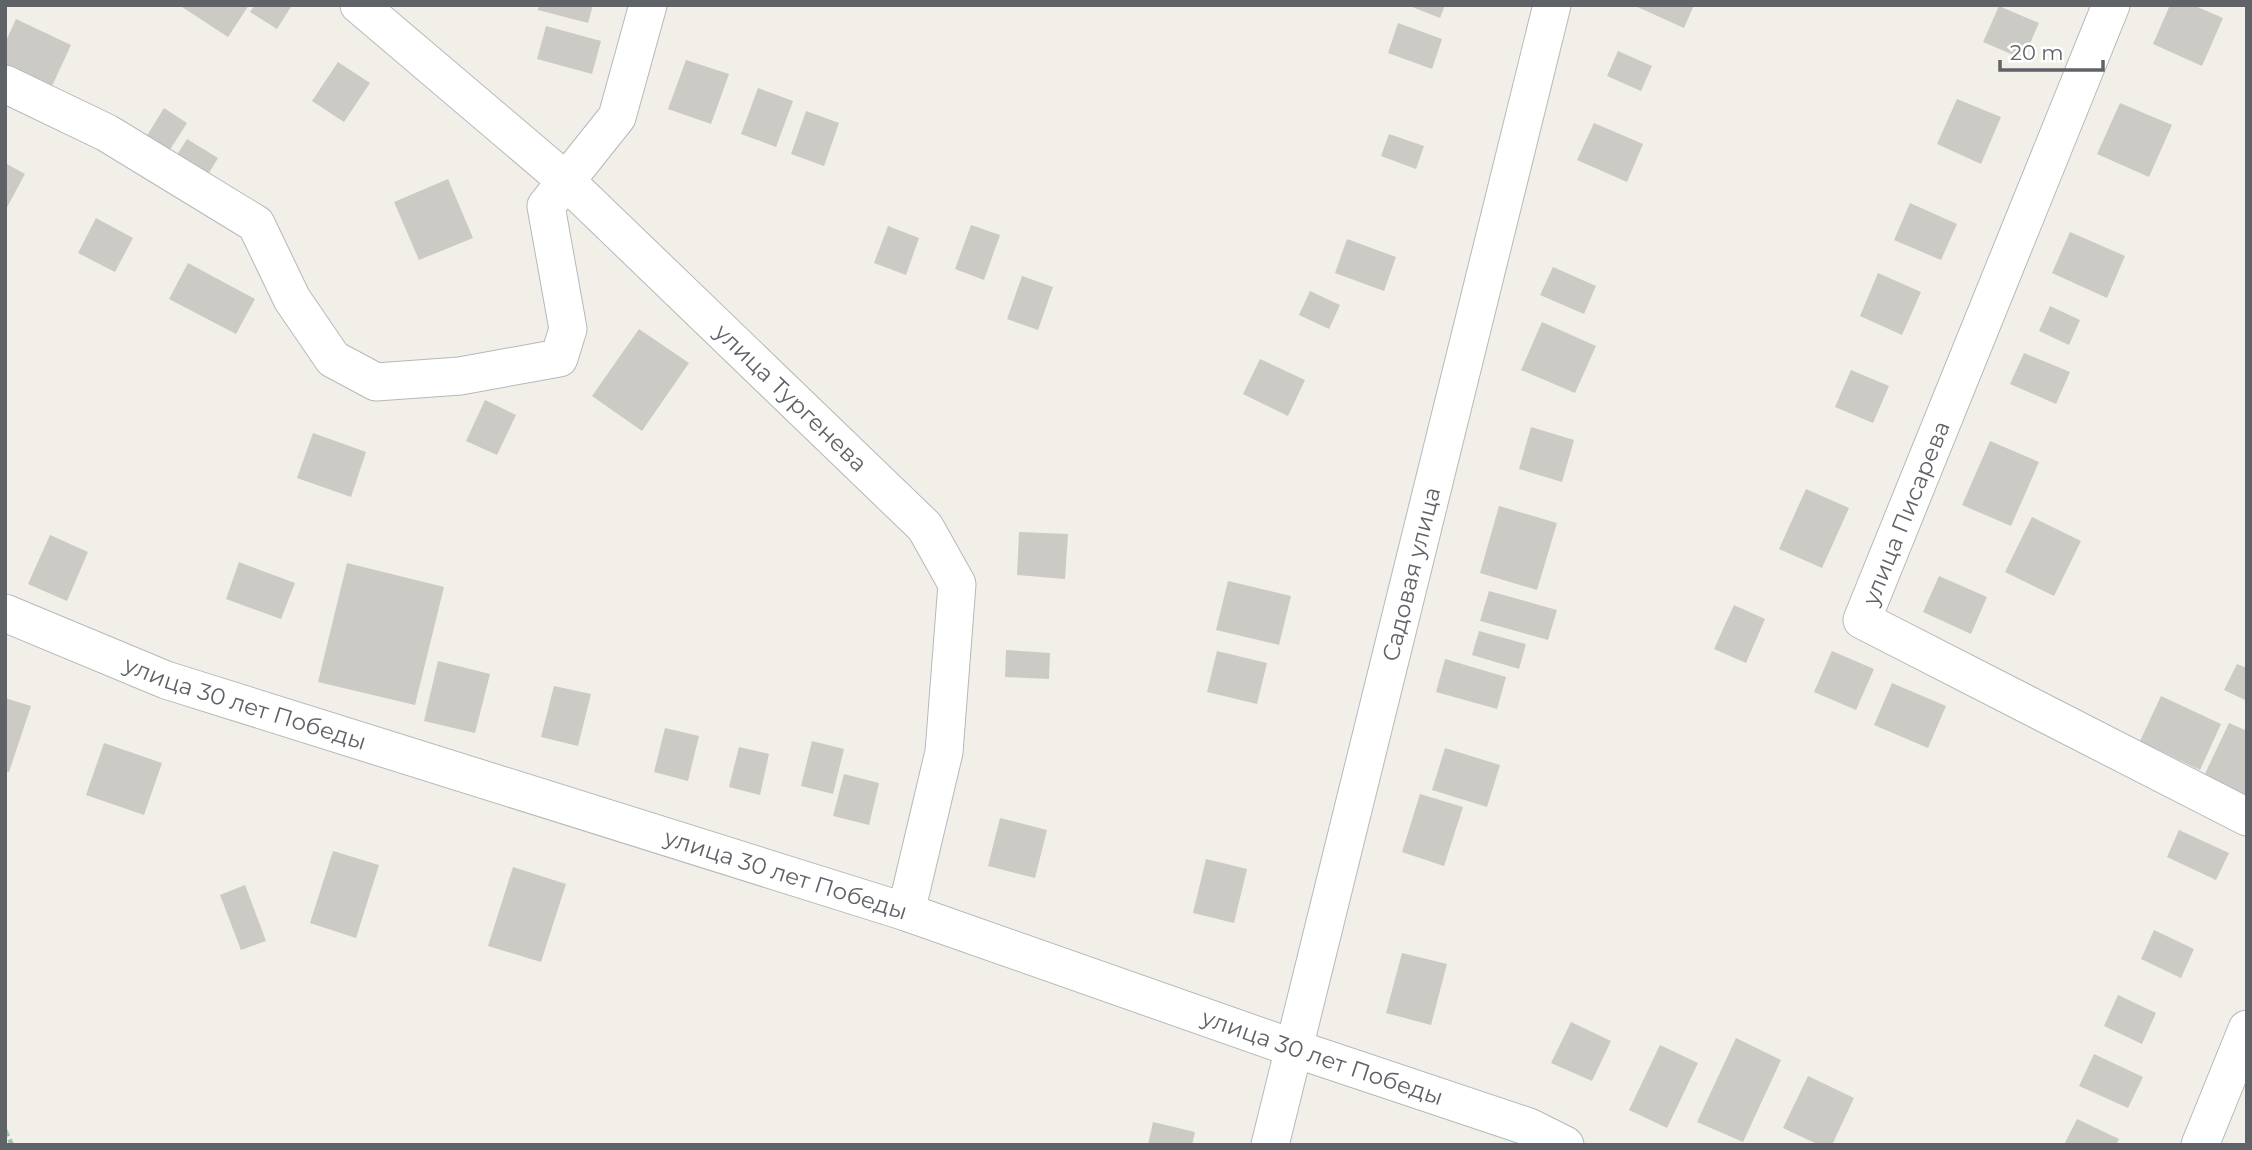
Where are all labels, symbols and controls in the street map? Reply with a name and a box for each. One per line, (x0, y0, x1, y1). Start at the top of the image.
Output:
scale bar (2000, 28, 2103, 72)
text: 20 m (2010, 40, 2064, 65)
street label: улица Тургенева (708, 317, 873, 478)
street label: улица Писарева (1856, 417, 1956, 610)
street label: Садовая улица (1376, 484, 1446, 664)
street label: улица 30 лет Победы (119, 650, 370, 756)
street label: улица 30 лет Победы (660, 823, 911, 926)
street label: улица 30 лет Победы (1197, 1003, 1447, 1111)

